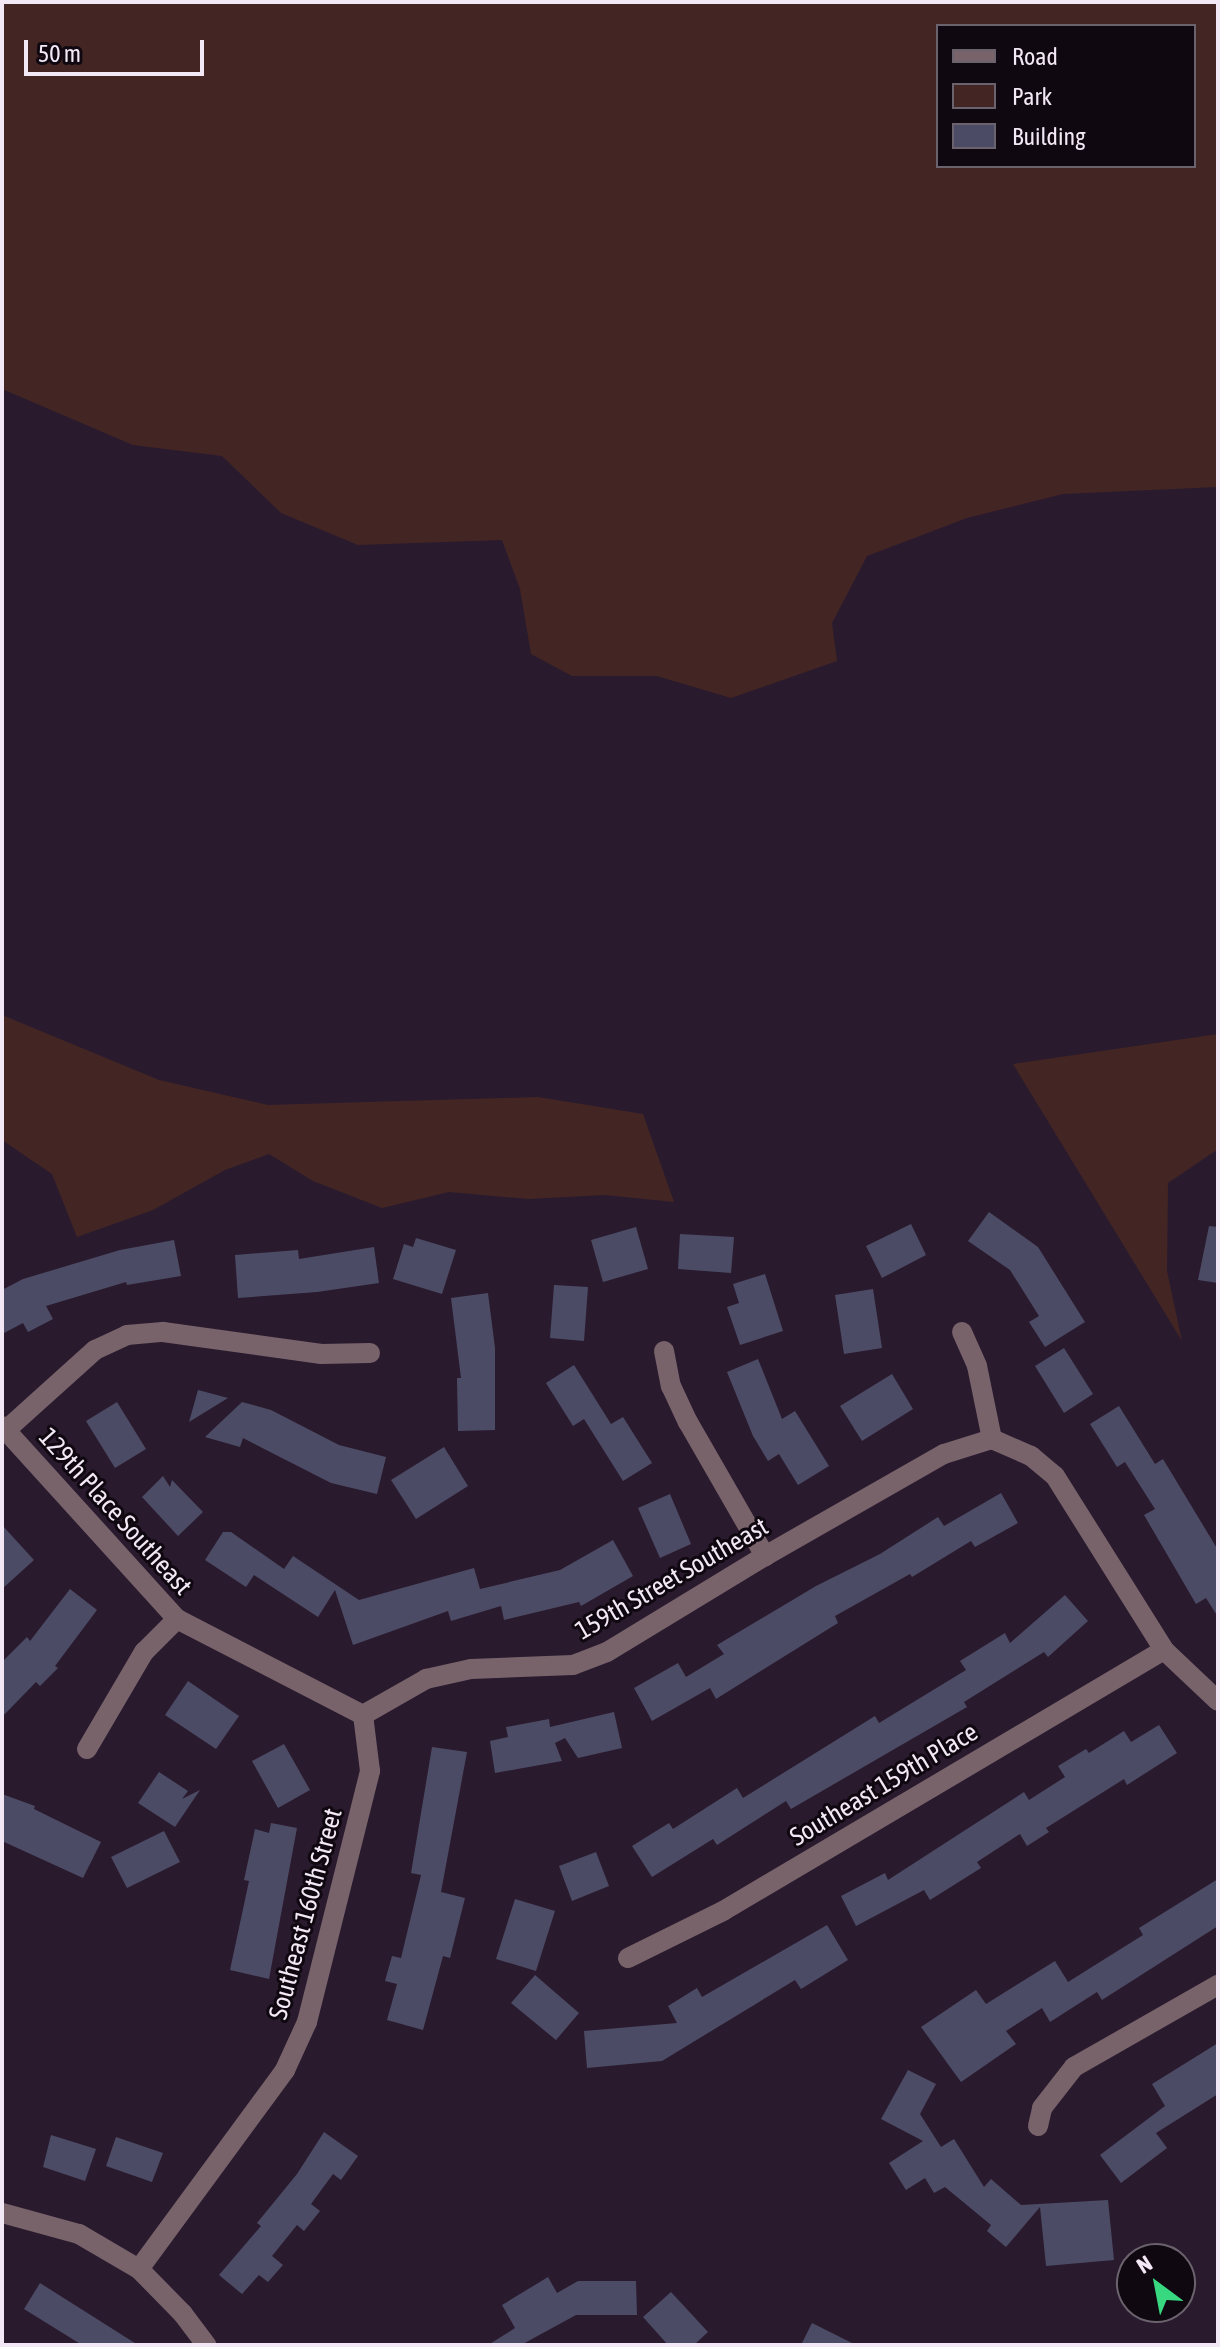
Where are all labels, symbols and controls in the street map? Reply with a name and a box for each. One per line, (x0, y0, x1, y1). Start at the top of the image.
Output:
scale bar (28, 24, 208, 74)
legend (936, 24, 1196, 168)
text: 50 m (38, 40, 81, 67)
text: Road (1012, 43, 1058, 70)
text: Park (1012, 83, 1052, 110)
text: Building (1012, 123, 1085, 150)
street label: 129th Place Southeast (32, 1422, 198, 1602)
street label: 159th Street Southeast (570, 1511, 774, 1647)
street label: Southeast 159th Place (785, 1717, 983, 1853)
street label: Southeast 160th Street (263, 1805, 349, 2023)
north arrow (1116, 2243, 1196, 2323)
text: N (1132, 2250, 1157, 2279)

